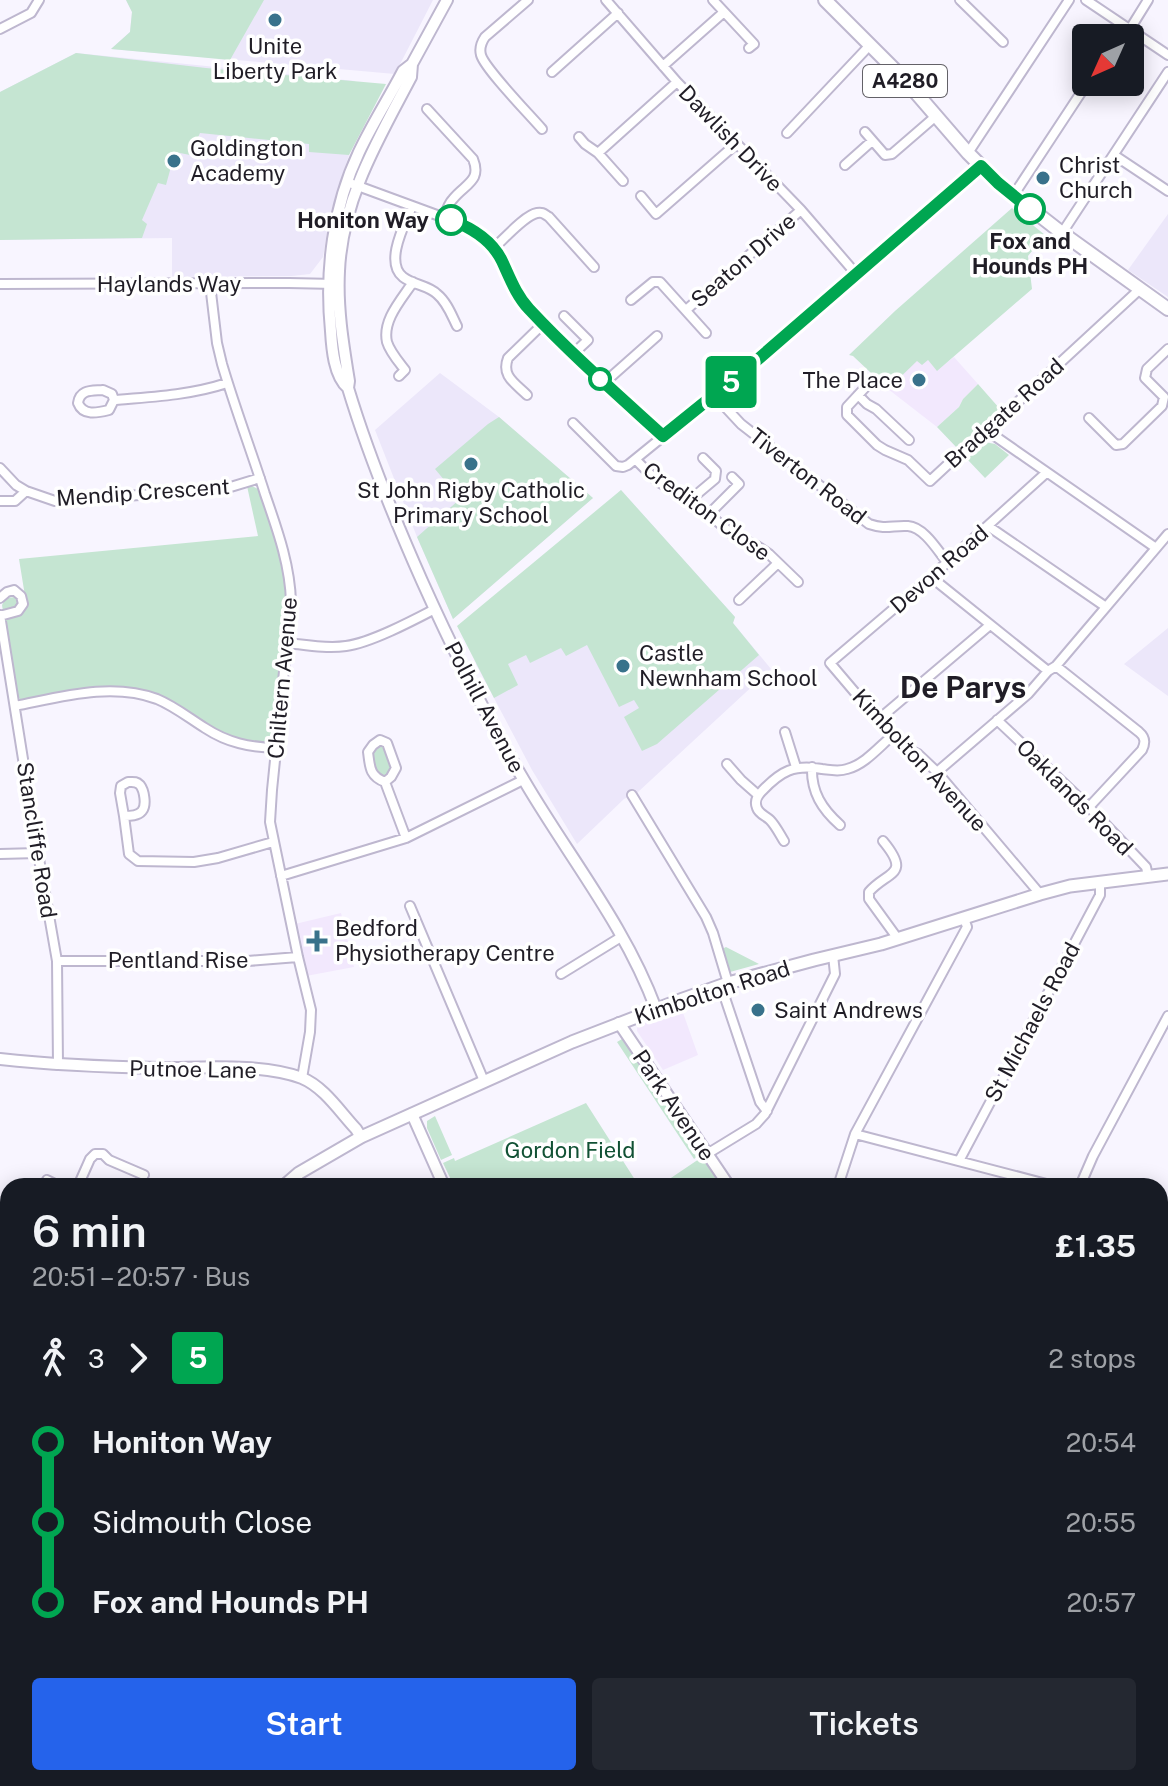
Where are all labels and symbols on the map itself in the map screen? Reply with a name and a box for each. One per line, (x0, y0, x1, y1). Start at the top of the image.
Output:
marker: Unite Liberty Park (266, 11, 284, 29)
north arrow (1072, 24, 1144, 96)
place label: Unite Liberty Park (213, 33, 337, 84)
road number: A4280 (863, 65, 947, 97)
street label: Dawlish Drive (674, 79, 788, 197)
place label: Goldington Academy (190, 135, 303, 186)
marker: Goldington Academy (165, 152, 183, 170)
place label: Christ Church (1059, 152, 1133, 203)
marker: Christ Church (1034, 169, 1052, 187)
marker: Fox and Hounds PH (1015, 194, 1045, 224)
marker: Honiton Way (436, 205, 466, 235)
place label: Honiton Way (297, 207, 430, 233)
street label: Seaton Drive (685, 207, 801, 313)
place label: Fox and Hounds PH (972, 228, 1088, 279)
street label: Haylands Way (97, 271, 241, 297)
street label: Bradgate Road (939, 353, 1069, 473)
line badge: 5 (705, 356, 757, 408)
place label: The Place (803, 367, 903, 393)
unlabelled marker (589, 368, 611, 390)
marker: The Place (910, 371, 928, 389)
street label: Tiverton Road (744, 422, 872, 530)
marker: St John Rigby Catholic Primary School (462, 455, 480, 473)
street label: Crediton Close (638, 456, 776, 566)
street label: Mendip Crescent (55, 473, 231, 511)
place label: St John Rigby Catholic Primary School (357, 477, 585, 528)
street label: Devon Road (885, 520, 993, 618)
street label: Chiltern Avenue (262, 596, 302, 760)
street label: Polhill Avenue (439, 637, 531, 777)
place label: Castle Newnham School (639, 640, 818, 691)
marker: Castle Newnham School (614, 657, 632, 675)
district label: De Parys (900, 669, 1026, 705)
street label: Kimbolton Avenue (847, 683, 993, 837)
street label: Oaklands Road (1012, 734, 1138, 860)
street label: Stancliffe Road (12, 760, 62, 920)
place label: Bedford Physiotherapy Centre (335, 915, 555, 966)
marker: Bedford Physiotherapy Centre (306, 930, 328, 952)
street label: St Michaels Road (979, 938, 1085, 1106)
street label: Pentland Rise (108, 947, 248, 973)
street label: Kimbolton Road (631, 955, 793, 1029)
place label: Saint Andrews (774, 997, 923, 1023)
marker: Saint Andrews (749, 1001, 767, 1019)
street label: Park Avenue (627, 1045, 721, 1165)
street label: Putnoe Lane (129, 1055, 257, 1083)
park label: Gordon Field (505, 1137, 635, 1163)

